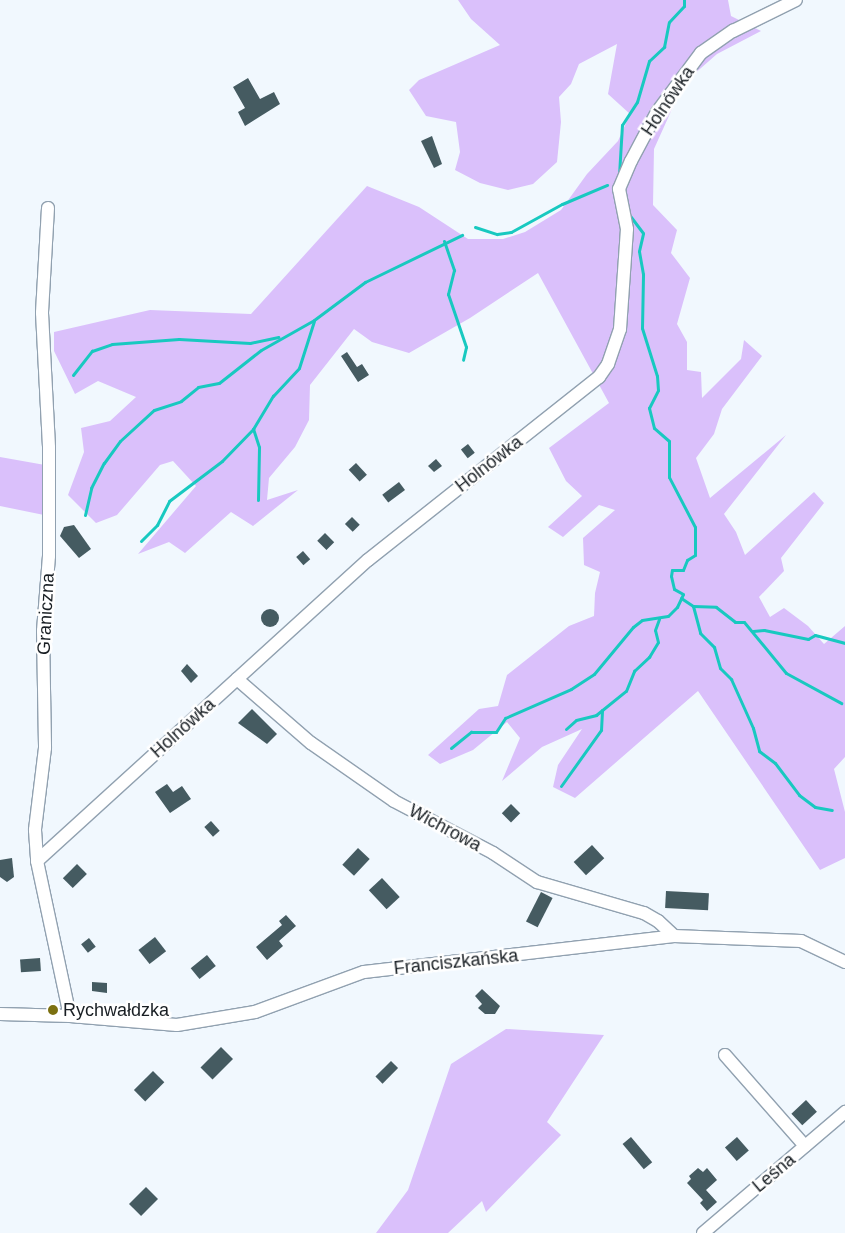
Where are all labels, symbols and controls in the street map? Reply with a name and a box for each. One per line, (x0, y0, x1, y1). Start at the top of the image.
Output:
street label: Holnówka (637, 62, 699, 140)
street label: Holnówka (451, 431, 527, 497)
street label: Graniczna (33, 572, 59, 656)
street label: Holnówka (146, 694, 220, 762)
street label: Wichrowa (405, 800, 485, 856)
street label: Franciszkańska (393, 945, 519, 979)
place label: Rychwałdzka (63, 999, 169, 1021)
marker: Rychwałdzka (47, 1004, 59, 1016)
street label: Leśna (748, 1149, 800, 1197)

